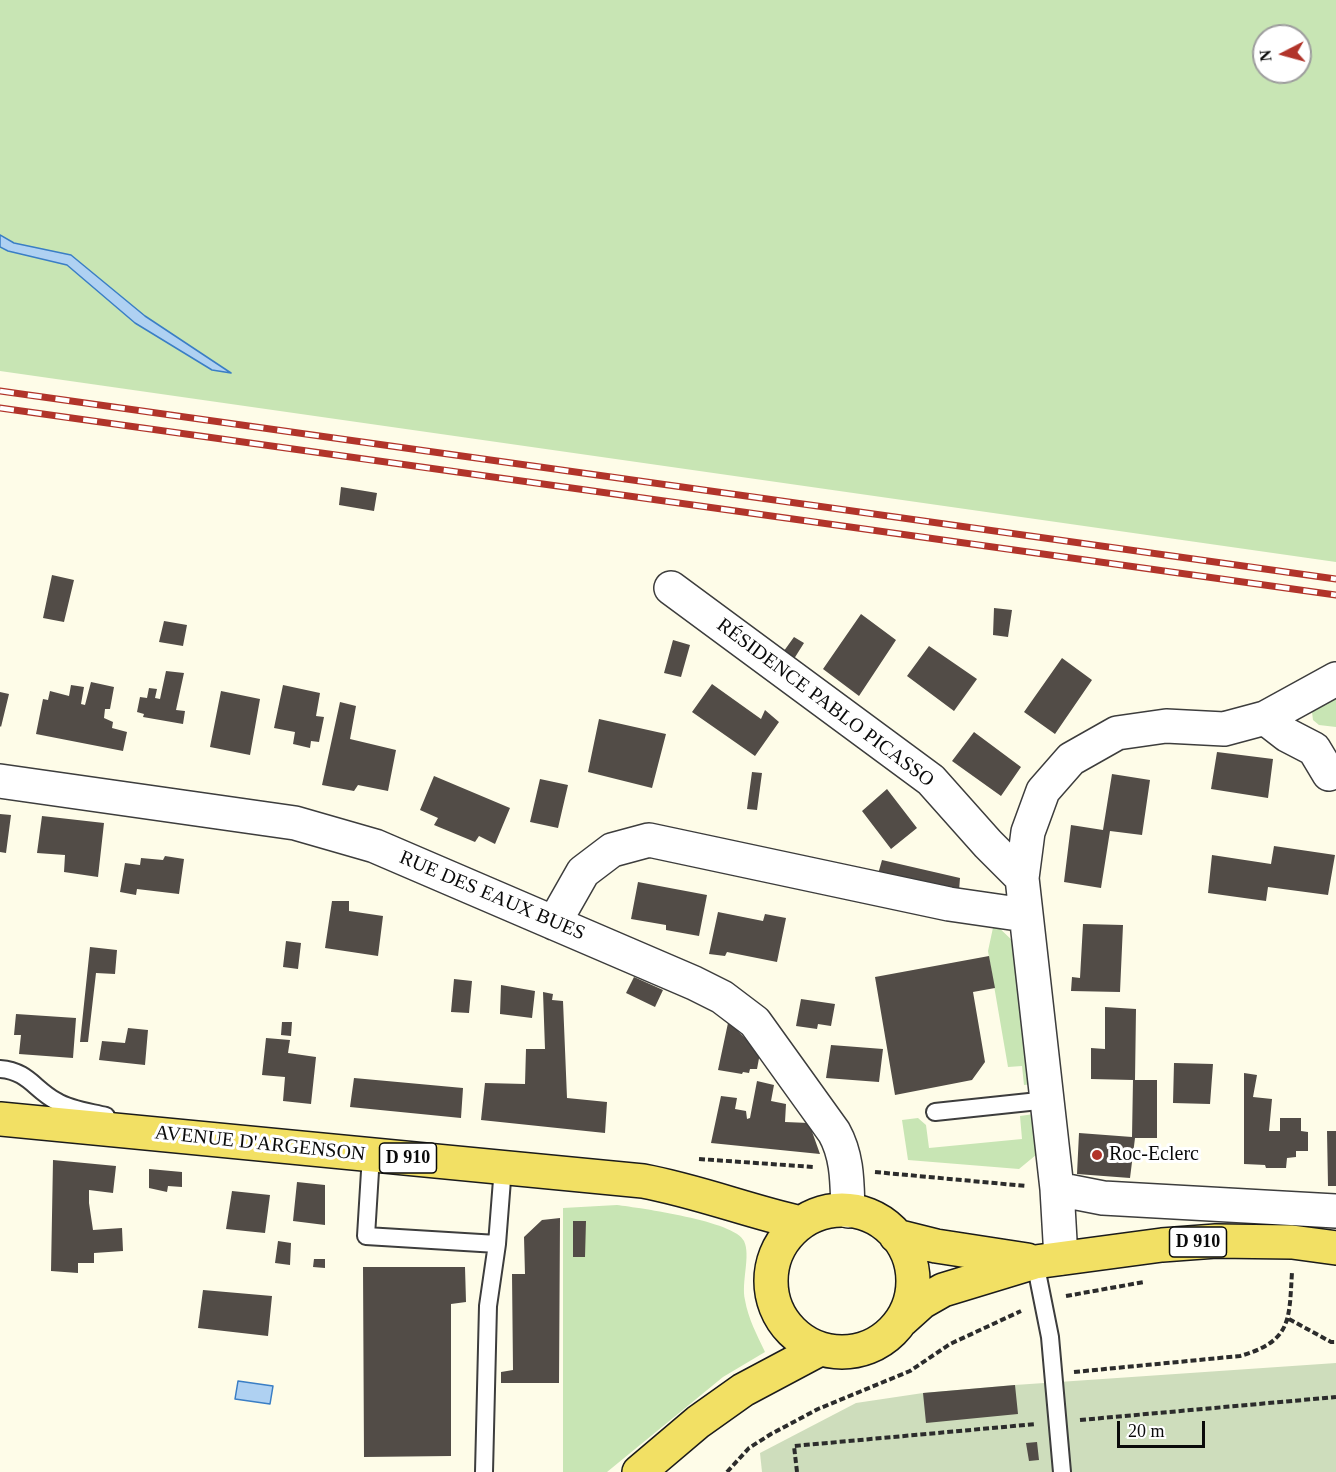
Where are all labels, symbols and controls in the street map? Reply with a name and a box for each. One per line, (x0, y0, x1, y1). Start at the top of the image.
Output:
north arrow (1252, 24, 1312, 84)
text: N (1257, 49, 1275, 62)
street label: RÉSIDENCE PABLO PICASSO (712, 613, 938, 793)
street label: RUE DES EAUX BUES (396, 846, 588, 946)
street label: AVENUE D'ARGENSON (154, 1121, 366, 1167)
road number: D 910 (380, 1143, 436, 1173)
place label: Roc-Eclerc (1109, 1143, 1199, 1167)
marker: Roc-Eclerc (1090, 1148, 1104, 1162)
road number: D 910 (1170, 1227, 1226, 1257)
scale bar (1120, 1409, 1208, 1447)
text: 20 m (1128, 1421, 1165, 1441)

